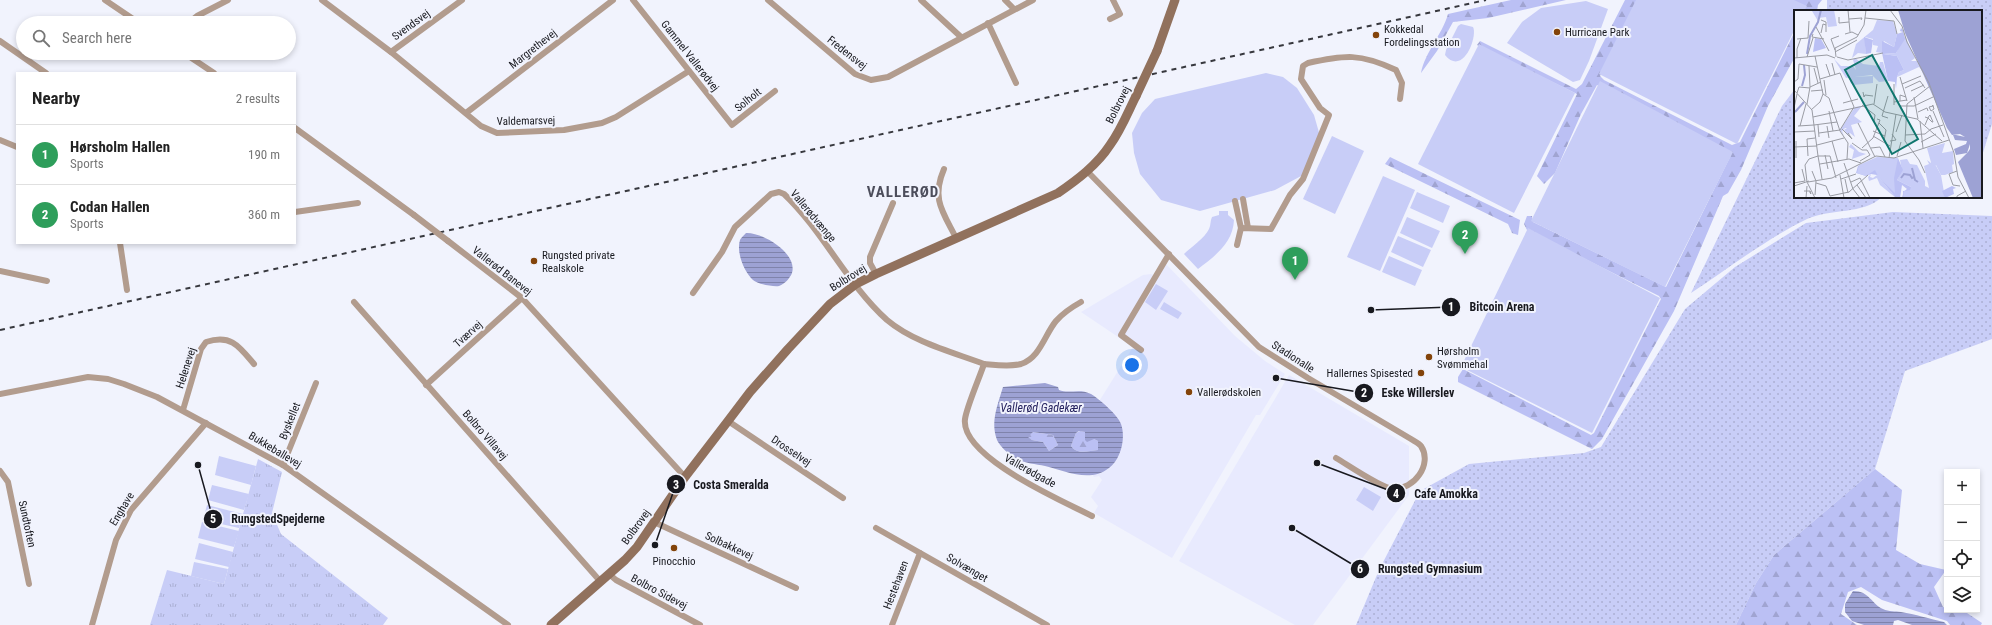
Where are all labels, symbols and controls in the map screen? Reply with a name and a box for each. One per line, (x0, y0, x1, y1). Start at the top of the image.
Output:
street label: Svendsvej (390, 7, 432, 43)
inset map (1794, 10, 1982, 198)
search box (16, 16, 296, 60)
street label: Gammel Vallerødvej (658, 18, 722, 94)
place label: Kokkedal Fordelingsstation (1384, 23, 1460, 49)
street label: Margrethevej (507, 26, 559, 72)
place label: Hurricane Park (1565, 26, 1629, 39)
icon: search (30, 27, 52, 49)
marker: Hurricane Park (1552, 27, 1562, 37)
text: Search here (62, 29, 132, 47)
marker: Kokkedal Fordelingsstation (1371, 30, 1381, 40)
street label: Fredensvej (825, 33, 869, 73)
street label: Bolbrovej (1103, 84, 1133, 126)
street label: Solholt (732, 85, 764, 115)
text: Nearby (32, 88, 80, 108)
text: 2 results (236, 91, 280, 106)
street label: Valdemarsvej (497, 114, 555, 128)
text: Hørsholm Hallen (70, 138, 170, 156)
text: 1 (42, 147, 48, 162)
text: 190 m (248, 147, 280, 162)
text: Sports (70, 156, 104, 171)
district label: VALLERØD (867, 183, 939, 201)
street label: Vallerødvænge (787, 187, 839, 245)
text: Codan Hallen (70, 198, 150, 216)
text: 2 (42, 207, 48, 222)
text: 360 m (248, 207, 280, 222)
text: Sports (70, 216, 104, 231)
pin: 2 (1452, 221, 1478, 254)
street label: Vallerød Banevej (470, 244, 534, 298)
pin: 1 (1282, 247, 1308, 280)
place label: Rungsted private Realskole (542, 249, 615, 275)
marker: Rungsted private Realskole (529, 256, 539, 266)
street label: Bolbrovej (827, 262, 869, 294)
callout: Bitcoin Arena (1441, 295, 1542, 319)
text: 1 (1448, 300, 1454, 314)
text: Bitcoin Arena (1470, 300, 1535, 314)
street label: Tværvej (451, 318, 485, 350)
street label: Stadionalle (1269, 338, 1317, 376)
place label: Hørsholm Svømmehal (1437, 345, 1488, 371)
street label: Helenevej (173, 346, 199, 390)
marker: Hørsholm Svømmehal (1424, 352, 1434, 362)
your location (1122, 355, 1142, 375)
place label: Hallernes Spisested (1327, 367, 1413, 380)
marker: Hallernes Spisested (1416, 368, 1426, 378)
callout: Eske Willerslev (1354, 381, 1463, 405)
place label: Vallerødskolen (1197, 386, 1261, 399)
text: 2 (1361, 386, 1367, 400)
text: Eske Willerslev (1382, 386, 1455, 400)
marker: Vallerødskolen (1184, 387, 1194, 397)
street label: Byskellet (277, 400, 303, 442)
water label: Vallerød Gadekær (1000, 401, 1082, 415)
street label: Bolbro Villavej (460, 407, 510, 463)
street label: Bukkeballevej (246, 429, 304, 471)
street label: Drosselvej (769, 433, 813, 469)
street label: Vallerødgade (1002, 451, 1058, 491)
map controls (1944, 469, 1980, 613)
button: + (1944, 469, 1980, 505)
callout: Costa Smeralda (666, 472, 777, 496)
text: 3 (673, 478, 679, 492)
text: Costa Smeralda (693, 478, 769, 492)
callout: Cafe Amokka (1386, 481, 1486, 505)
text: 4 (1393, 487, 1399, 501)
text: Cafe Amokka (1414, 487, 1478, 501)
street label: Enghave (107, 490, 137, 528)
street label: Sundtoften (16, 499, 38, 549)
button: − (1944, 505, 1980, 541)
callout: RungstedSpejderne (203, 507, 333, 531)
street label: Bolbrovej (619, 507, 653, 547)
text: 5 (210, 512, 216, 526)
text: RungstedSpejderne (231, 512, 325, 526)
street label: Solbakkevej (703, 529, 755, 563)
button: locate (1944, 541, 1980, 577)
marker: Pinocchio (669, 543, 679, 553)
street label: Solvænget (944, 551, 990, 585)
place label: Pinocchio (653, 555, 696, 568)
callout: Rungsted Gymnasium (1350, 557, 1490, 581)
street label: Hestehaven (881, 559, 911, 611)
text: 6 (1357, 562, 1363, 576)
text: Rungsted Gymnasium (1378, 562, 1482, 576)
street label: Bolbro Sidevej (629, 572, 689, 612)
button: layers (1944, 577, 1980, 613)

